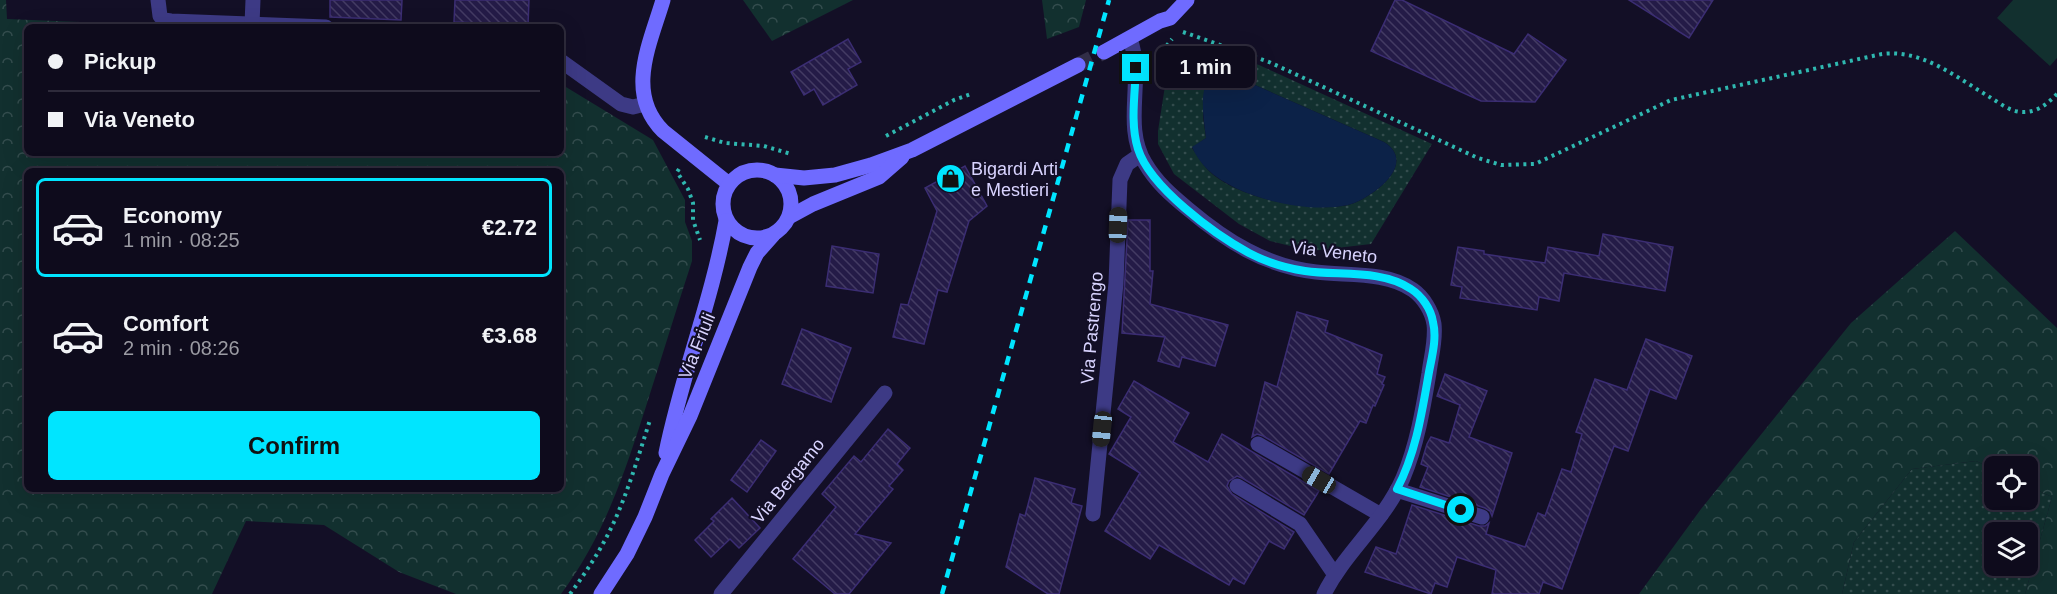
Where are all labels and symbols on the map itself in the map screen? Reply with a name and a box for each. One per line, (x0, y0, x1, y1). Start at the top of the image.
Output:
callout: 1 min (1157, 47, 1256, 89)
route end (1122, 54, 1149, 81)
place label: Bigardi Arti e Mestieri (971, 159, 1058, 200)
shop icon: Bigardi Arti e Mestieri (934, 163, 966, 195)
car (1108, 207, 1128, 243)
street label: Via Veneto (1290, 237, 1378, 267)
street label: Via Pastrengo (1077, 271, 1107, 385)
street label: Via Friuli (675, 310, 719, 382)
car (1091, 410, 1113, 448)
street label: Via Bergamo (748, 434, 828, 528)
car (1299, 463, 1339, 497)
route start (1447, 496, 1474, 523)

